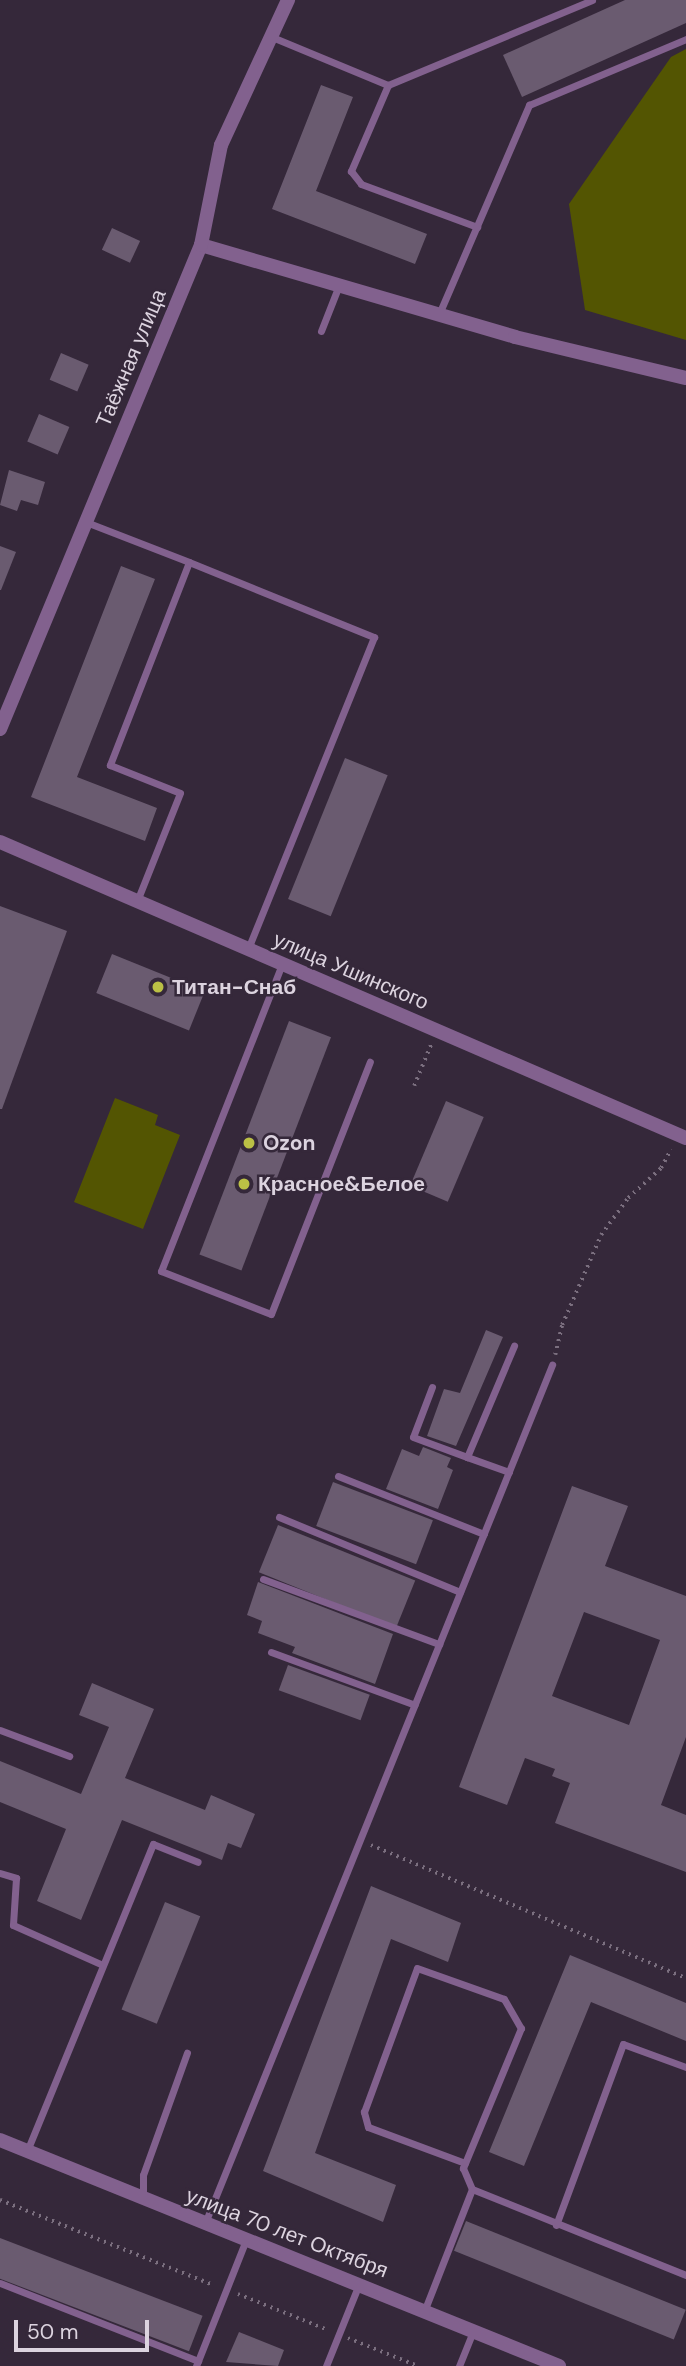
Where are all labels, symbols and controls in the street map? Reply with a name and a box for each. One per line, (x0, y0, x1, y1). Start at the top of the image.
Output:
street label: Таёжная улица (91, 285, 171, 431)
street label: улица Ушинского (270, 927, 432, 1015)
place label: Титан-Снаб (172, 974, 296, 1000)
marker: Титан-Снаб (150, 979, 166, 995)
place label: Ozon (263, 1130, 316, 1156)
marker: Ozon (241, 1135, 257, 1151)
place label: Красное&Белое (258, 1171, 425, 1197)
marker: Красное&Белое (236, 1176, 252, 1192)
street label: улица 70 лет Октября (182, 2183, 392, 2283)
scale bar (18, 2306, 152, 2350)
text: 50 m (27, 2318, 78, 2346)

